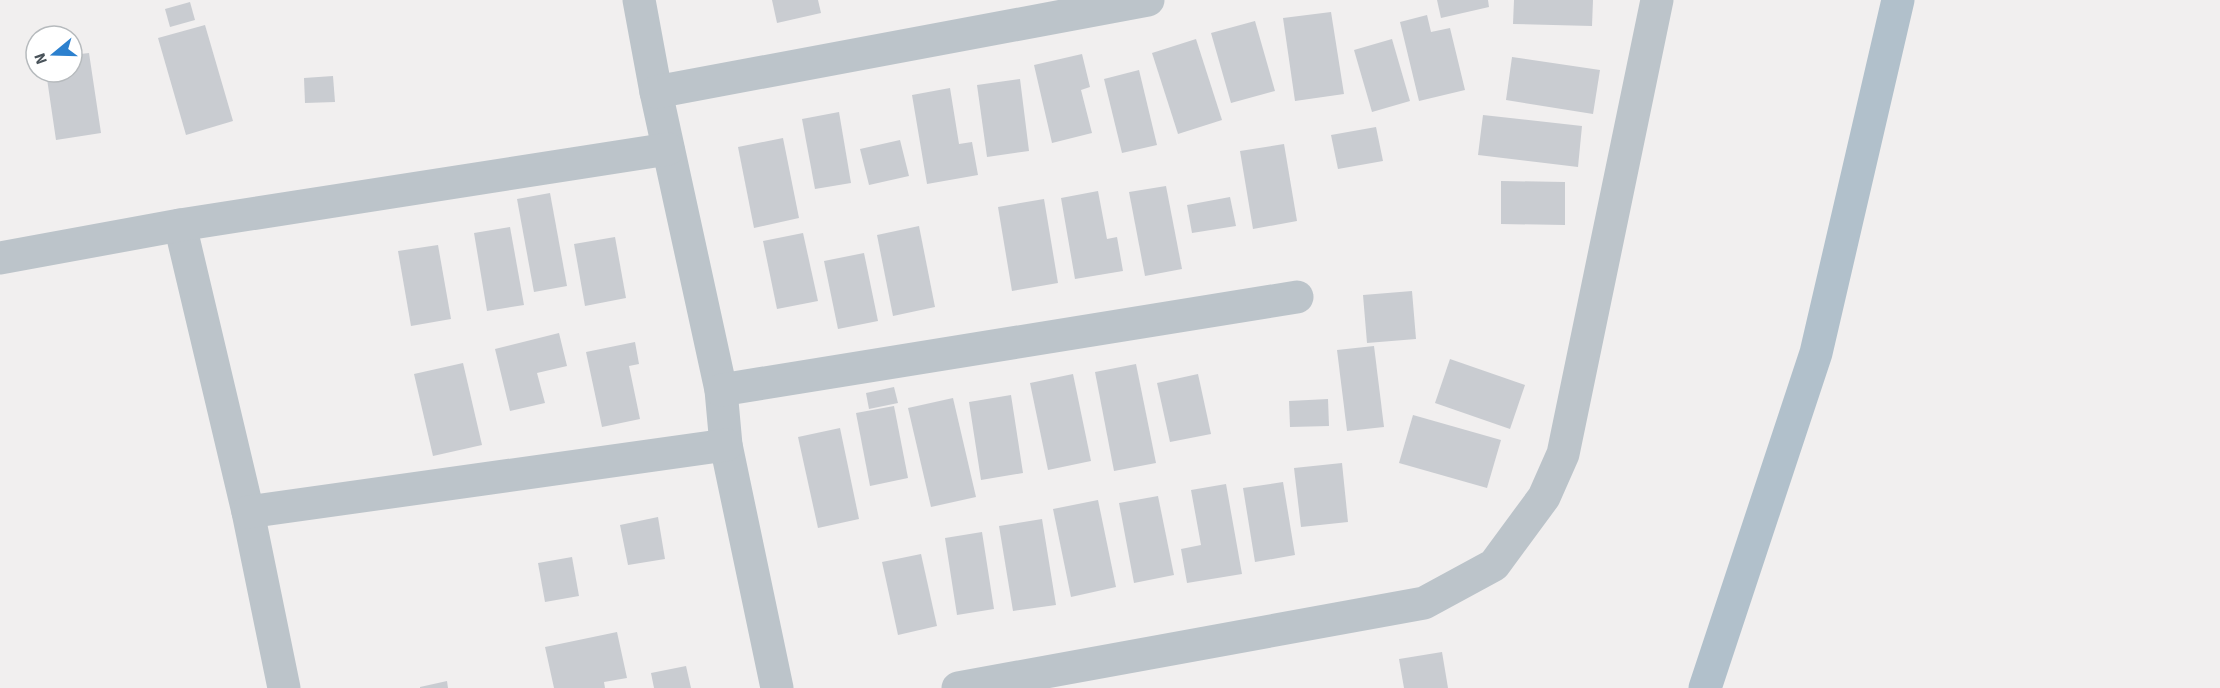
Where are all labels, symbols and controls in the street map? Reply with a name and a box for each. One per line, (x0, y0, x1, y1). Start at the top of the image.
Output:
north arrow (24, 24, 84, 84)
text: N (29, 50, 53, 67)

